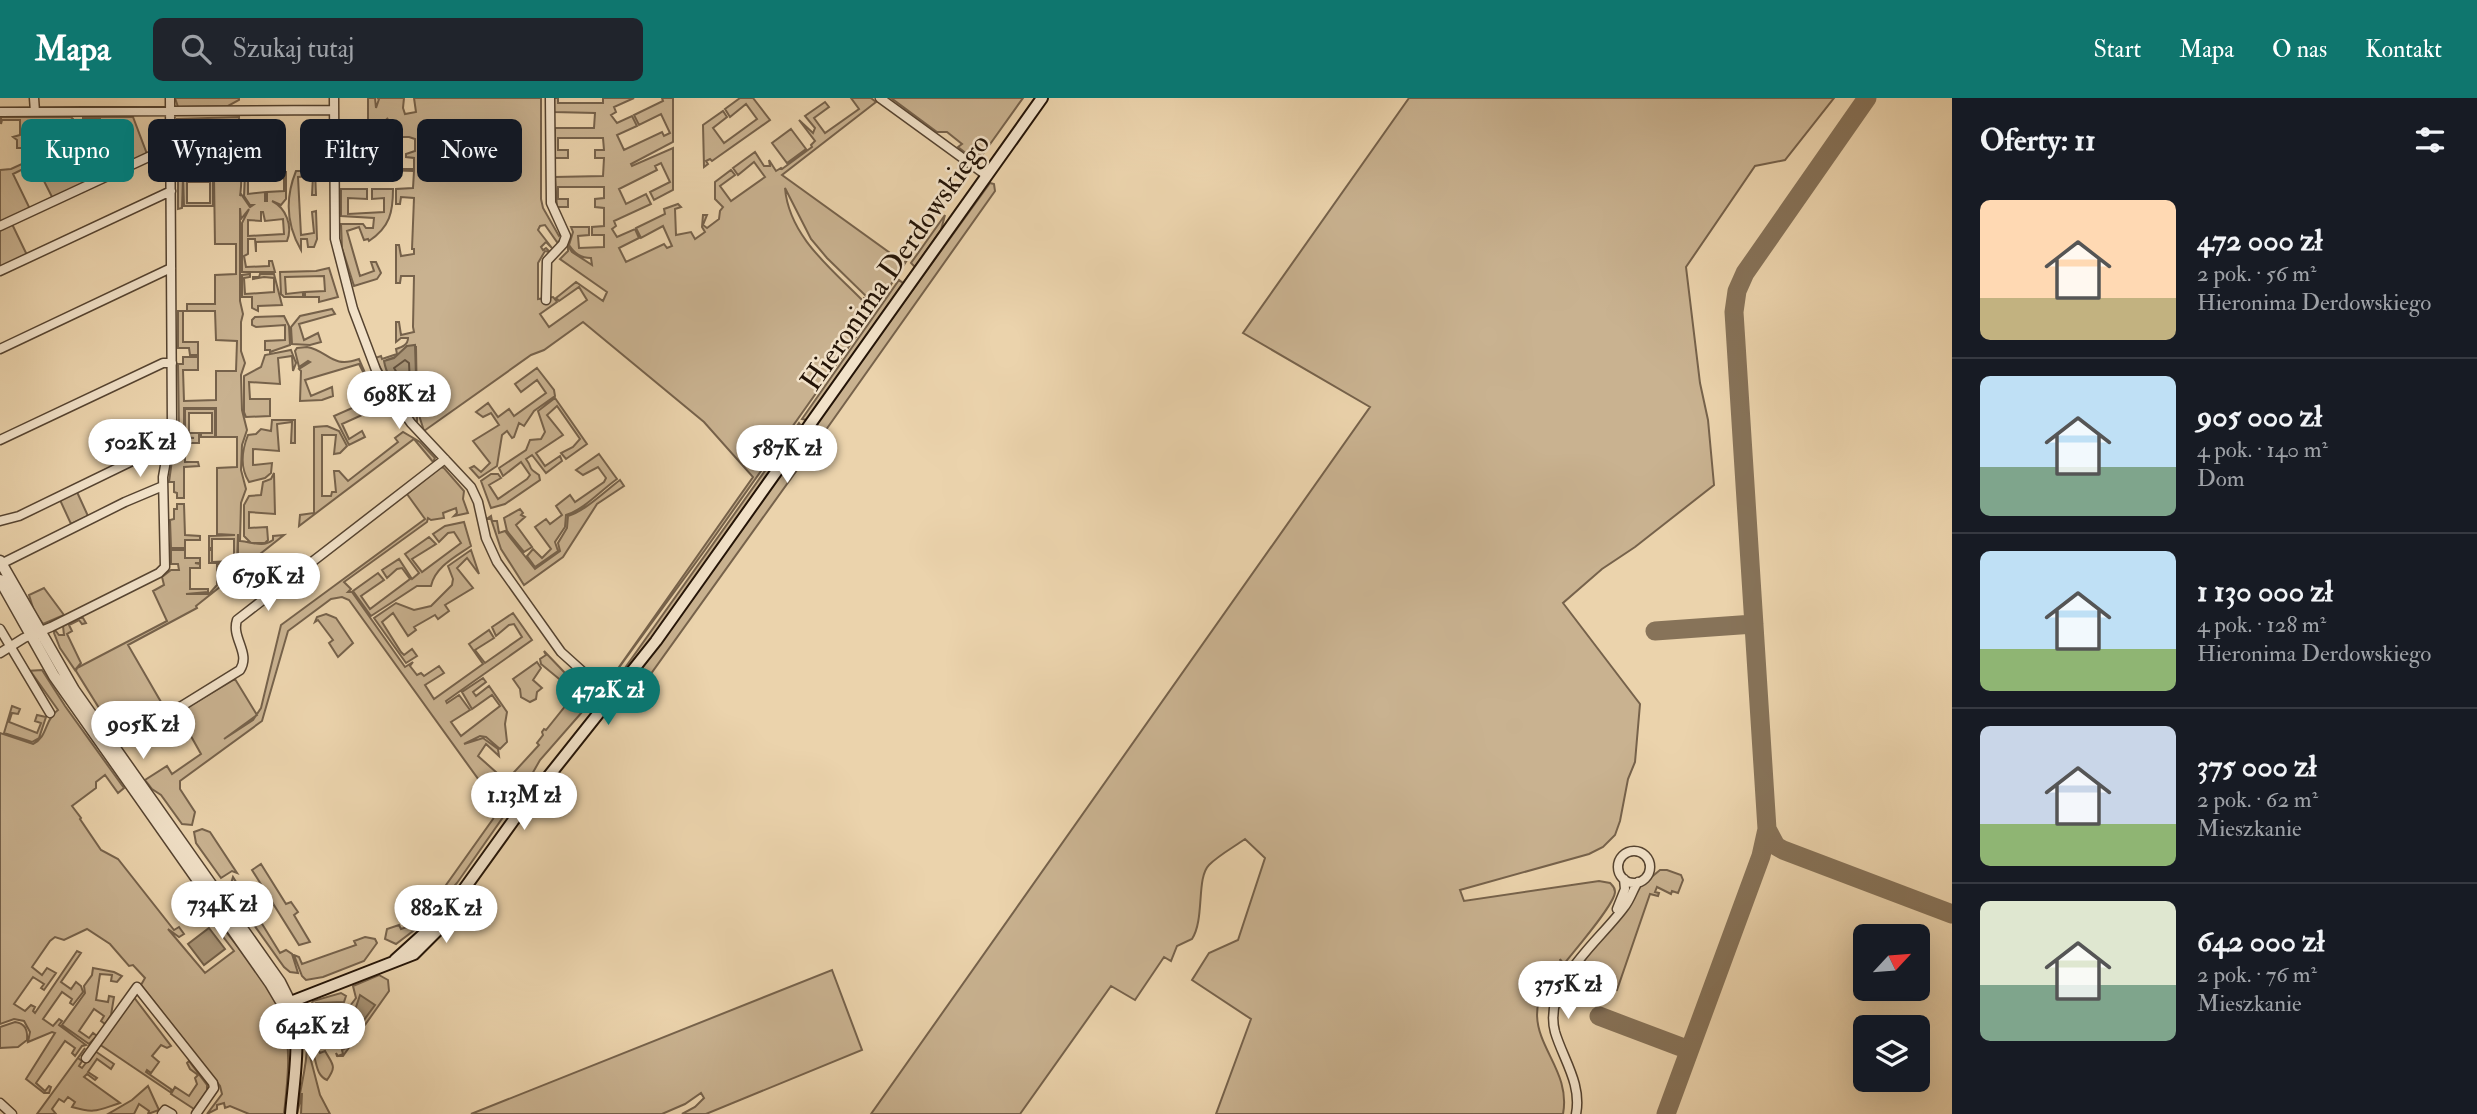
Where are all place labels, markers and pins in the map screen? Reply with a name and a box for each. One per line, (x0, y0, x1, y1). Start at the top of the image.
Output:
pin: 698K zł (334, 372, 464, 431)
pin: 502K zł (75, 420, 205, 479)
pin: 587K zł (722, 426, 852, 485)
pin: 679K zł (203, 554, 333, 613)
pin: 472K zł (543, 668, 673, 727)
pin: 905K zł (78, 702, 208, 761)
pin: 1.13M zł (452, 772, 596, 832)
pin: 734K zł (157, 882, 287, 941)
pin: 882K zł (381, 886, 511, 945)
pin: 375K zł (1503, 962, 1633, 1021)
pin: 642K zł (247, 1004, 377, 1063)

